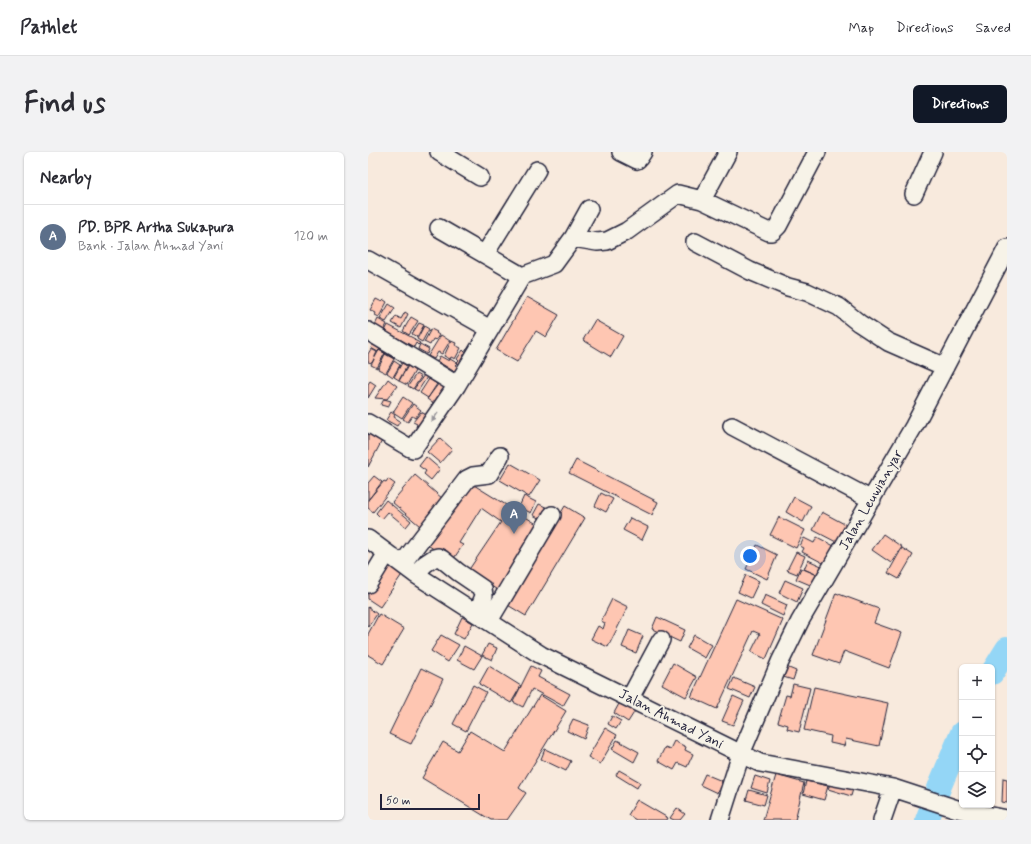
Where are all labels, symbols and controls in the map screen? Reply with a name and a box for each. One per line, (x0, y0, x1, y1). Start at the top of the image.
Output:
text: Pathlet (20, 15, 77, 40)
text: Map (848, 19, 874, 37)
text: Directions (896, 19, 954, 37)
text: Saved (976, 19, 1011, 37)
button: Directions (913, 85, 1007, 123)
text: Find us (24, 86, 105, 123)
text: Nearby (40, 167, 92, 189)
text: PD. BPR Artha Sukapura (78, 218, 234, 238)
text: A (49, 228, 57, 245)
text: 120 m (294, 228, 328, 245)
text: Bank · Jalan Ahmad Yani (78, 238, 223, 255)
one-way arrow (431, 412, 439, 422)
street label: Jalan Leuwianyar (835, 446, 907, 553)
pin: A (501, 501, 527, 534)
your location (740, 546, 760, 566)
map controls (959, 664, 995, 808)
button: + (959, 664, 995, 700)
street label: Jalan Ahmad Yani (616, 685, 726, 753)
button: − (959, 700, 995, 736)
button: locate (959, 736, 995, 772)
button: layers (959, 772, 995, 808)
scale bar (380, 792, 480, 811)
text: 50 m (386, 794, 411, 808)

